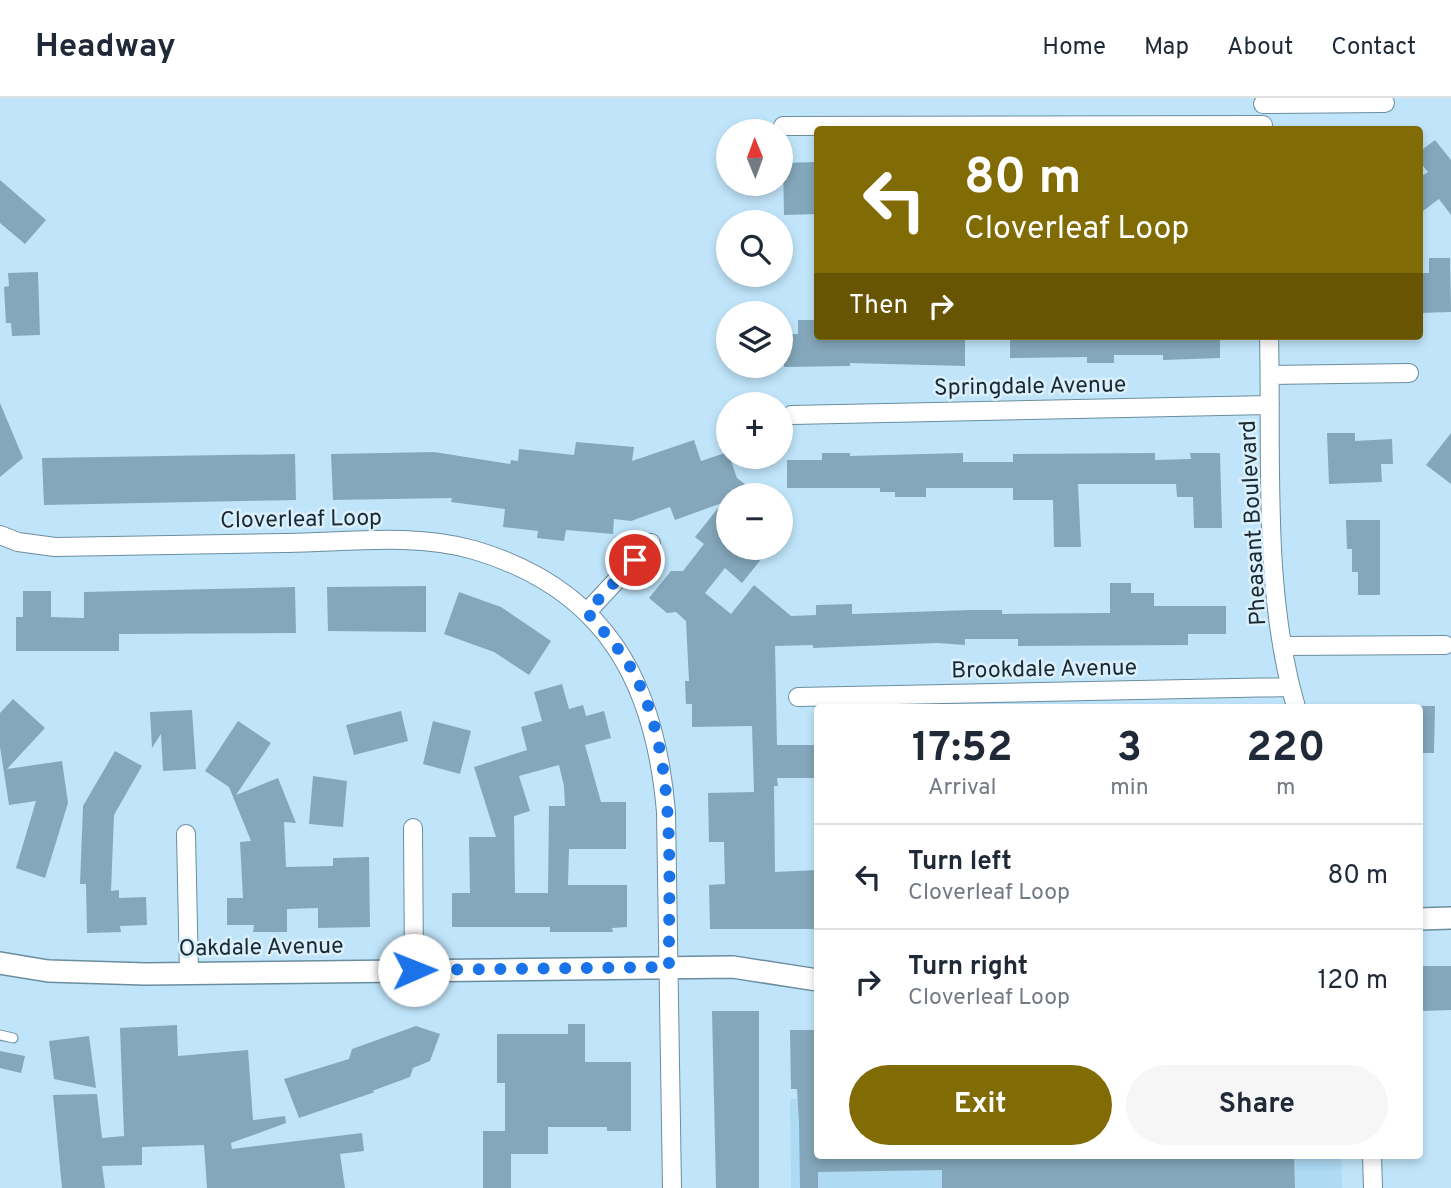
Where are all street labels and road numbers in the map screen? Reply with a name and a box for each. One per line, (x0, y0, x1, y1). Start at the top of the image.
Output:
street label: Springdale Avenue (934, 371, 1126, 404)
street label: Pheasant Boulevard (1235, 419, 1274, 626)
street label: Cloverleaf Loop (220, 505, 382, 536)
street label: Brookdale Avenue (951, 654, 1137, 687)
street label: Oakdale Avenue (178, 933, 344, 964)

